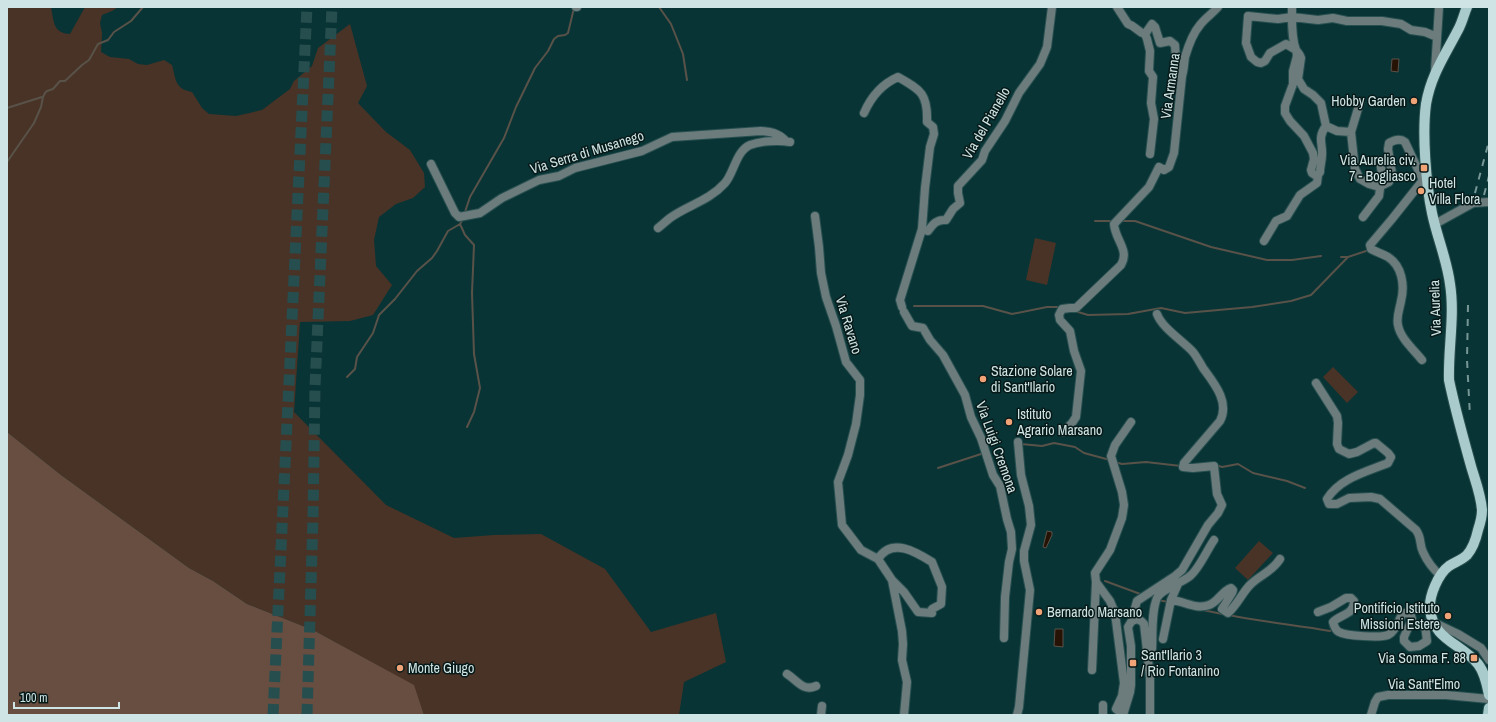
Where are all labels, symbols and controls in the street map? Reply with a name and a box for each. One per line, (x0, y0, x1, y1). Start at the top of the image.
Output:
street label: Via Armanna (1156, 51, 1184, 120)
street label: Via del Pianello (958, 84, 1014, 162)
place label: Hobby Garden (1331, 92, 1406, 110)
marker: Hobby Garden (1409, 96, 1419, 106)
street label: Via Serra di Musanego (528, 126, 646, 178)
place label: Via Aurelia civ. 7 - Bogliasco (1340, 151, 1416, 185)
marker: Via Aurelia civ. 7 - Bogliasco (1419, 163, 1429, 173)
place label: Hotel Villa Flora (1429, 174, 1481, 208)
marker: Hotel Villa Flora (1416, 186, 1426, 196)
street label: Via Aurelia (1425, 279, 1445, 336)
street label: Via Ravano (832, 294, 866, 356)
place label: Stazione Solare di Sant'Ilario (991, 362, 1073, 396)
marker: Stazione Solare di Sant'Ilario (978, 374, 988, 384)
street label: Via Luigi Cremona (972, 399, 1022, 496)
place label: Istituto Agrario Marsano (1016, 405, 1103, 439)
marker: Istituto Agrario Marsano (1004, 417, 1014, 427)
place label: Pontificio Istituto Missioni Estere (1354, 599, 1440, 633)
place label: Bernardo Marsano (1047, 603, 1142, 621)
marker: Bernardo Marsano (1034, 607, 1044, 617)
marker: Pontificio Istituto Missioni Estere (1443, 611, 1453, 621)
place label: Sant'Ilario 3 / Rio Fontanino (1141, 646, 1220, 680)
place label: Via Somma F. 88 (1378, 649, 1466, 667)
marker: Via Somma F. 88 (1469, 653, 1479, 663)
marker: Sant'Ilario 3 / Rio Fontanino (1128, 658, 1138, 668)
place label: Monte Giugo (408, 659, 474, 677)
marker: Monte Giugo (395, 663, 405, 673)
street label: Via Sant'Elmo (1388, 675, 1460, 693)
scale bar (14, 684, 119, 710)
text: 100 m (20, 690, 47, 706)

